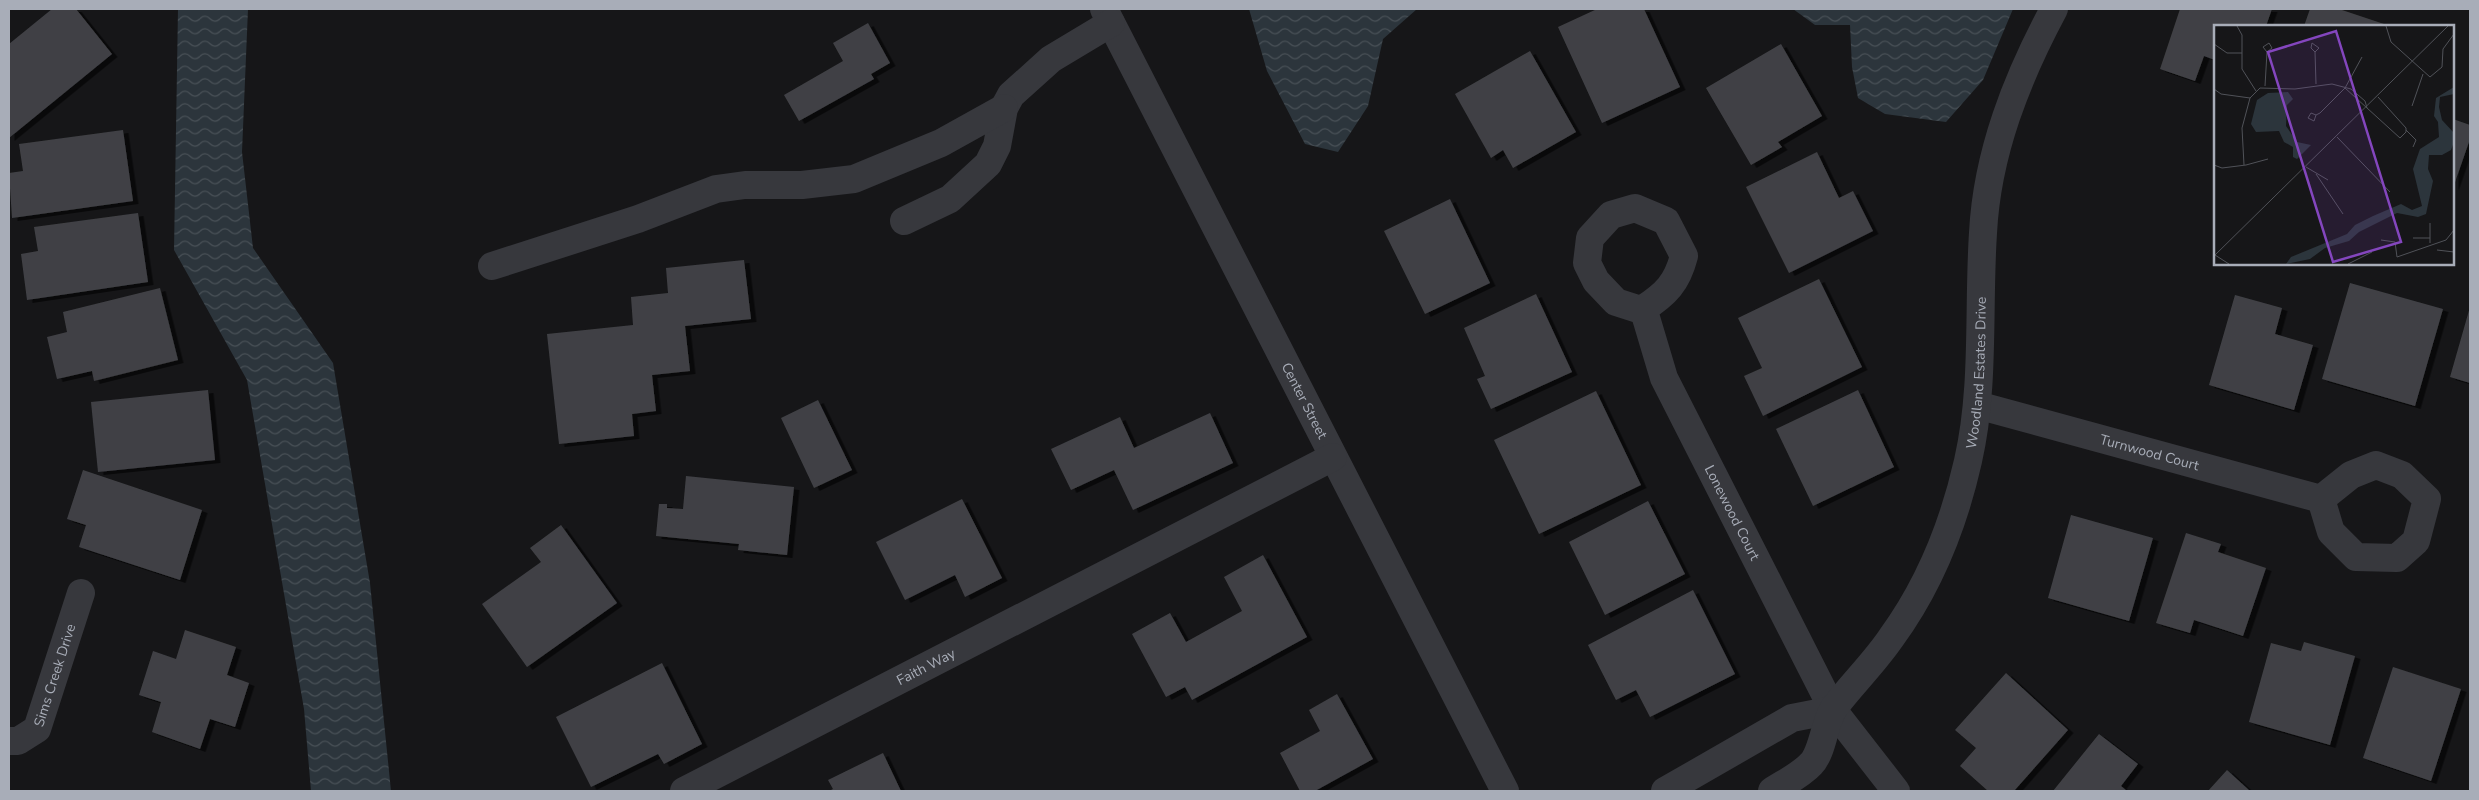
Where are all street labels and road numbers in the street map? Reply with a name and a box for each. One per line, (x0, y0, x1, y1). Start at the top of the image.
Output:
street label: Woodland Estates Drive (1961, 297, 1990, 450)
street label: Center Street (1277, 359, 1332, 442)
street label: Turnwood Court (2098, 430, 2202, 475)
street label: Lonewood Court (1700, 462, 1765, 564)
street label: Sims Creek Drive (29, 621, 80, 729)
street label: Faith Way (893, 643, 959, 690)

